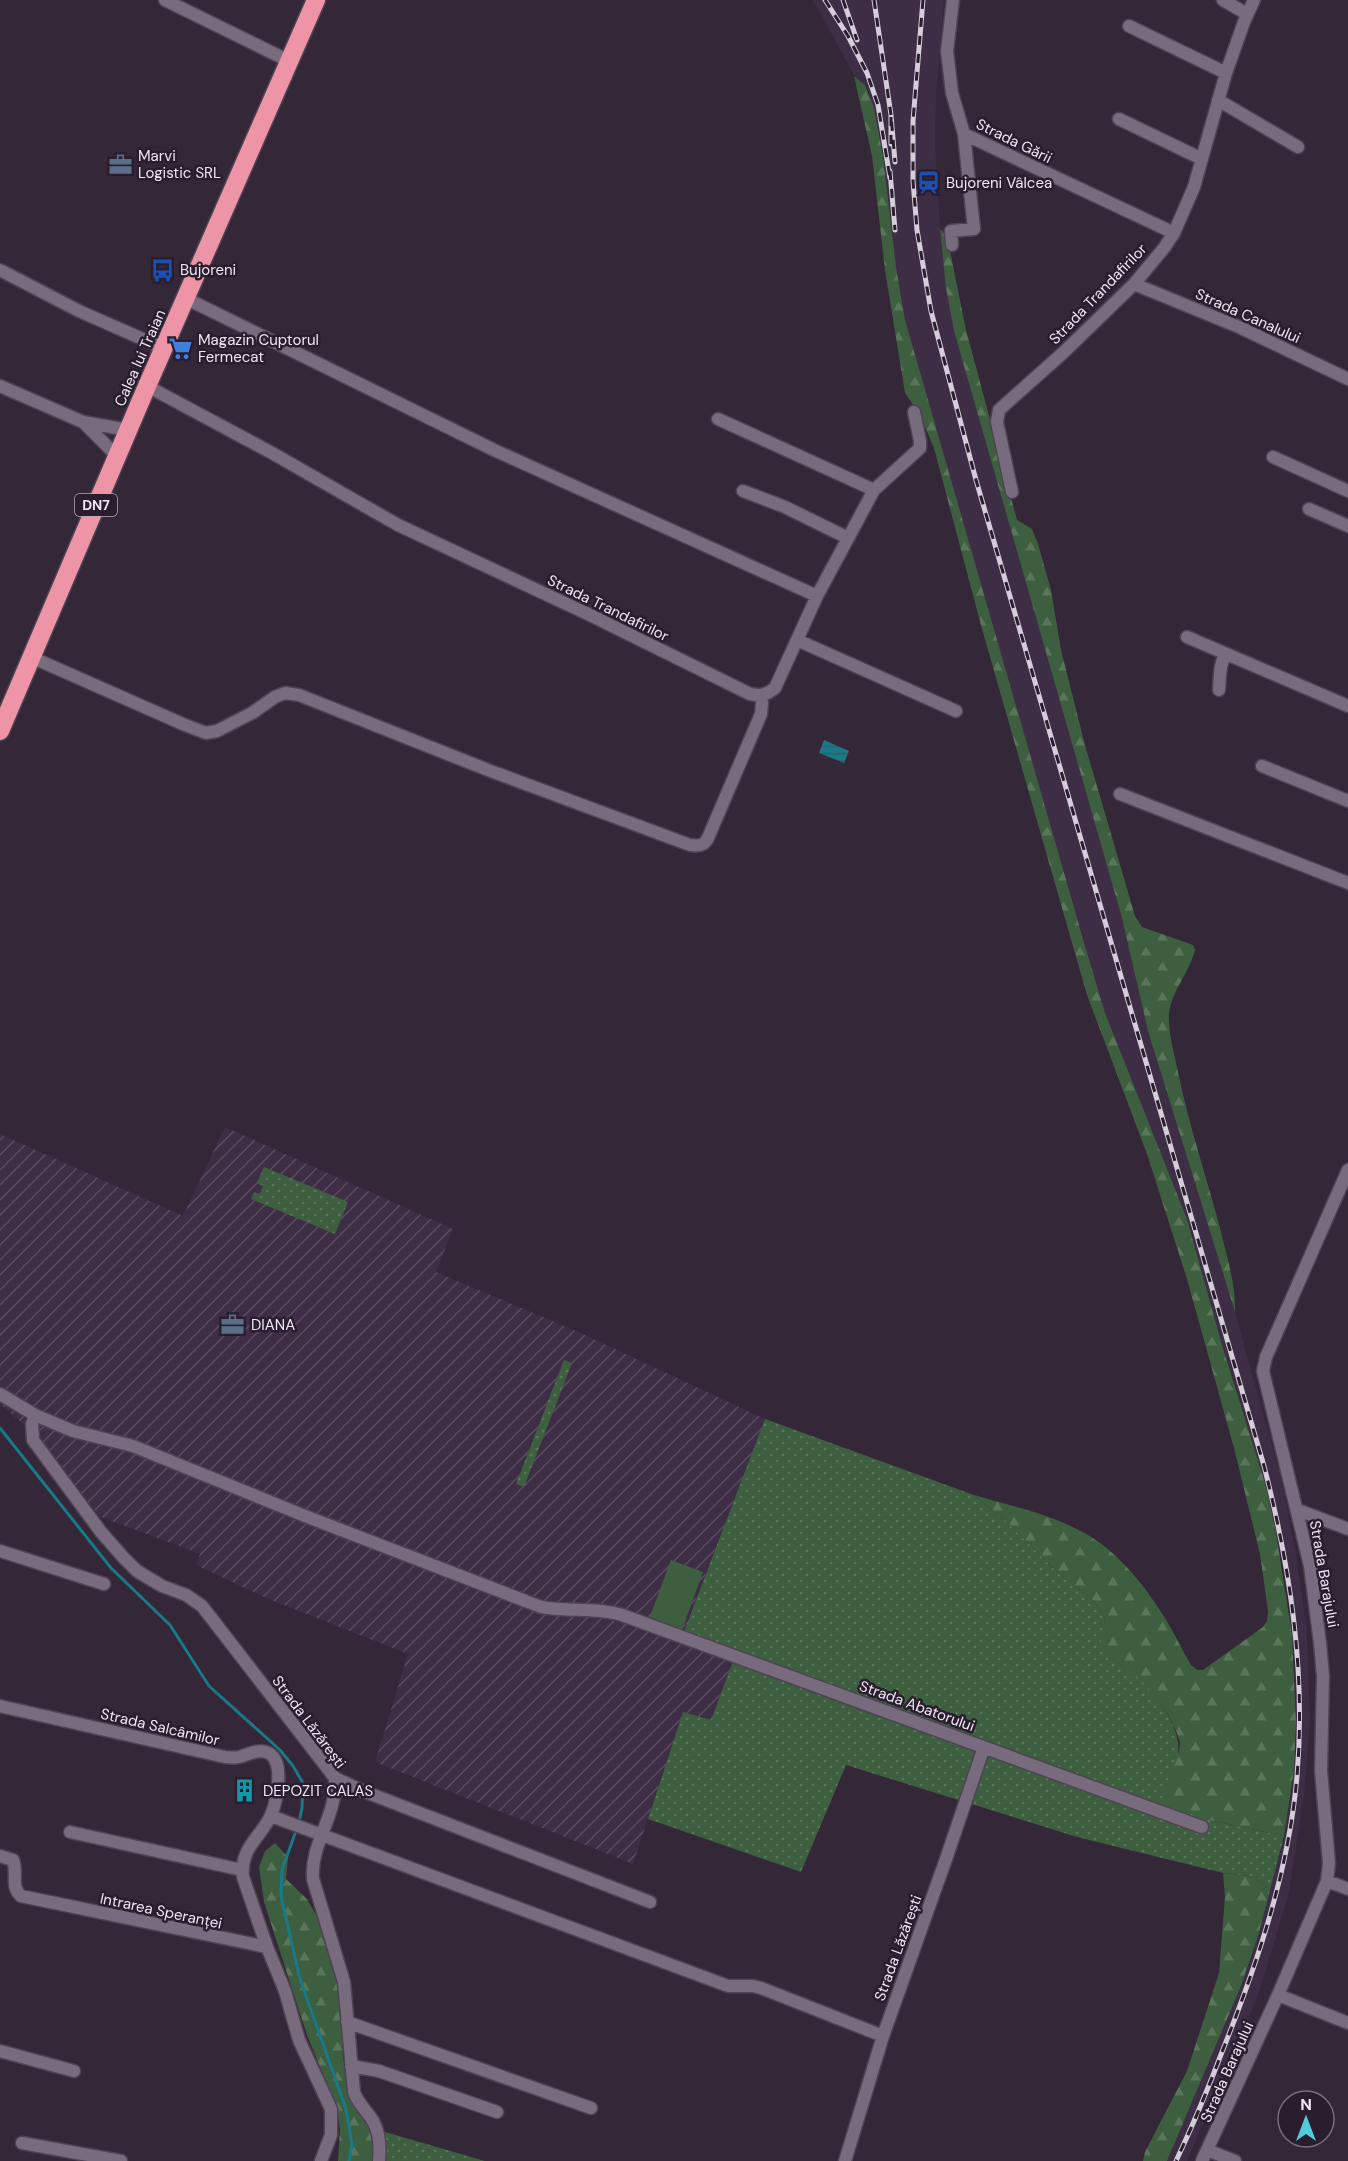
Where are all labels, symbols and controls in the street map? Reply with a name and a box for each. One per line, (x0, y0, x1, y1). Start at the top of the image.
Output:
street label: Strada Gării (973, 114, 1055, 168)
place label: Marvi Logistic SRL (138, 146, 221, 183)
office icon: Marvi Logistic SRL (107, 152, 133, 178)
station icon: Bujoreni Vâlcea (915, 170, 941, 196)
place label: Bujoreni Vâlcea (946, 173, 1052, 193)
street label: Strada Trandafirilor (1045, 239, 1152, 349)
bus stop icon: Bujoreni (149, 257, 175, 283)
place label: Bujoreni (180, 260, 236, 280)
street label: Strada Canalului (1192, 284, 1304, 348)
street label: Calea lui Traian (110, 306, 170, 410)
place label: Magazin Cuptorul Fermecat (198, 330, 319, 367)
supermarket icon: Magazin Cuptorul Fermecat (167, 336, 193, 362)
road number: DN7 (75, 494, 117, 516)
street label: Strada Trandafirilor (544, 570, 672, 646)
office icon: DIANA (220, 1312, 246, 1338)
place label: DIANA (251, 1315, 295, 1335)
street label: Strada Barajului (1305, 1519, 1343, 1629)
street label: Strada Lăzărești (267, 1671, 351, 1773)
street label: Strada Abatorului (857, 1676, 977, 1736)
street label: Strada Salcâmilor (99, 1704, 222, 1751)
building icon: DEPOZIT CALAS (232, 1778, 258, 1804)
place label: DEPOZIT CALAS (263, 1781, 373, 1801)
street label: Intrarea Speranței (98, 1888, 224, 1934)
street label: Strada Lăzărești (870, 1892, 926, 2004)
street label: Strada Barajului (1196, 2018, 1258, 2126)
north arrow (1276, 2089, 1336, 2149)
text: N (1300, 2094, 1312, 2115)

